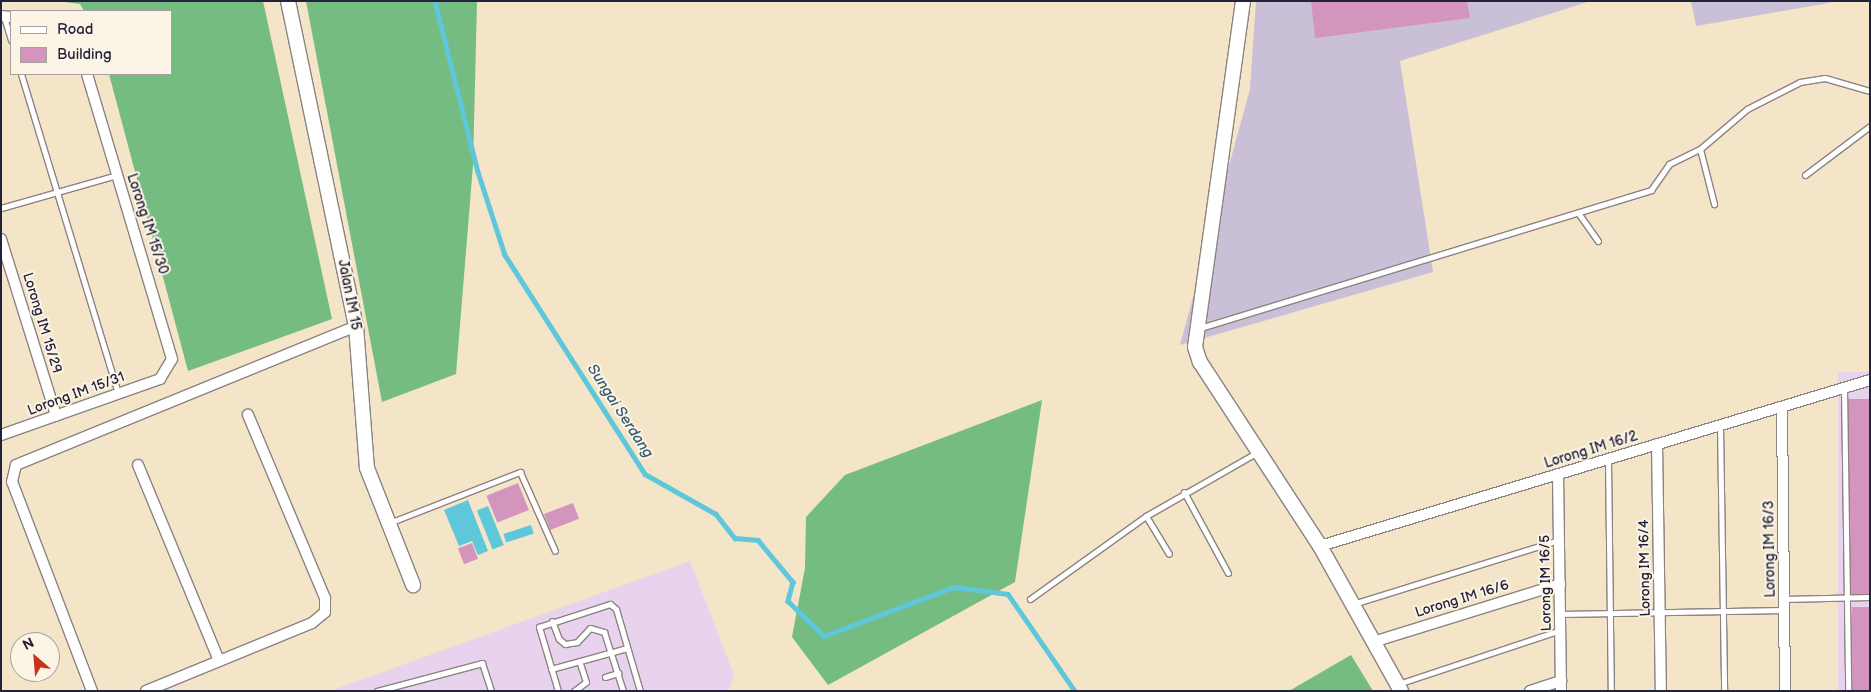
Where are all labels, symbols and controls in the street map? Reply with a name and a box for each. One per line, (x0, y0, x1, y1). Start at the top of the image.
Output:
legend (10, 10, 172, 75)
text: Road (57, 20, 93, 39)
text: Building (57, 45, 112, 64)
street label: Lorong IM 15/30 (123, 172, 171, 276)
street label: Jalan IM 15 (334, 258, 364, 332)
street label: Lorong IM 15/29 (19, 271, 65, 375)
water label: Sungai Serdang (583, 361, 657, 461)
street label: Lorong IM 15/31 (25, 369, 127, 419)
street label: Lorong IM 16/2 (1542, 428, 1640, 472)
street label: Lorong IM 16/3 (1761, 500, 1779, 598)
street label: Lorong IM 16/4 (1636, 519, 1654, 617)
street label: Lorong IM 16/5 (1537, 535, 1555, 631)
street label: Lorong IM 16/6 (1413, 577, 1511, 621)
north arrow (10, 632, 60, 682)
text: N (20, 634, 37, 654)

